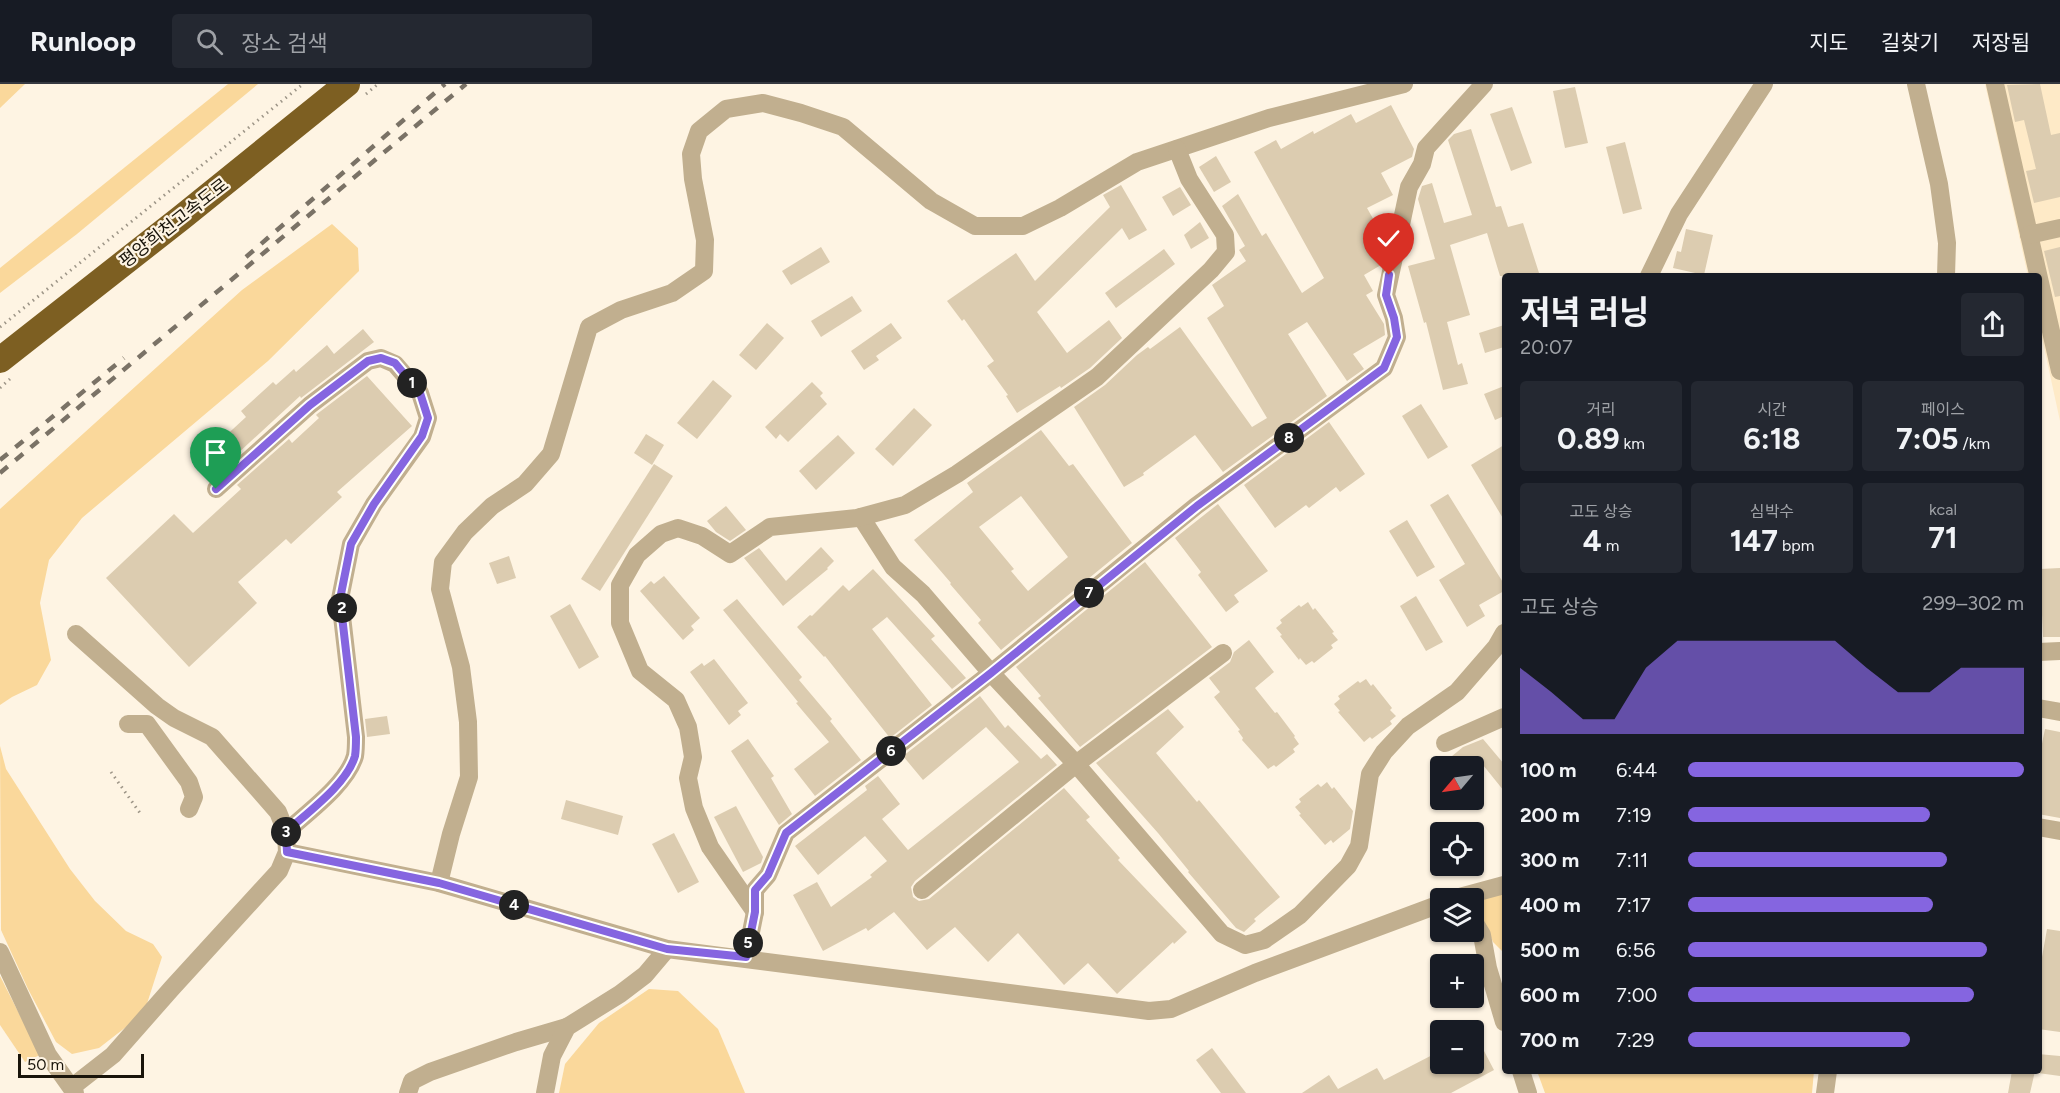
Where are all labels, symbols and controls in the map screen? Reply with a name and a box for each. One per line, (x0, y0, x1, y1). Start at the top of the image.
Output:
search box (172, 14, 592, 68)
text: Runloop (30, 24, 136, 58)
icon: search (193, 25, 226, 58)
text: 장소 검색 (241, 30, 328, 57)
text: 지도 (1809, 30, 1848, 55)
text: 길찾기 (1881, 30, 1939, 55)
text: 저장됨 (1972, 30, 2030, 55)
street label: 평양희천고속도로 (115, 174, 233, 272)
pin (1363, 213, 1414, 275)
icon: check (1372, 222, 1405, 255)
text: 저녁 러닝 (1520, 293, 1649, 332)
button: share (1961, 293, 2024, 356)
text: 20:07 (1520, 335, 1573, 359)
pin: 1 (397, 368, 427, 398)
text: 1 (409, 373, 415, 392)
text: 거리 (1586, 400, 1616, 419)
text: 시간 (1757, 400, 1787, 419)
text: 페이스 (1921, 400, 1965, 419)
text: 0.89 (1557, 420, 1620, 457)
text: 6:18 (1743, 420, 1801, 457)
text: 7:05 (1896, 420, 1959, 457)
pin: 8 (1274, 423, 1304, 453)
pin (190, 427, 241, 489)
text: 8 (1284, 428, 1294, 447)
text: km (1620, 434, 1645, 453)
text: /km (1959, 434, 1990, 453)
icon: arrive (199, 436, 232, 469)
text: kcal (1929, 500, 1957, 519)
text: 고도 상승 (1570, 502, 1632, 521)
text: 심박수 (1750, 502, 1794, 521)
text: 71 (1928, 519, 1958, 556)
text: 4 (1583, 522, 1602, 559)
text: 147 (1730, 522, 1778, 559)
text: m (1602, 536, 1619, 555)
text: bpm (1778, 536, 1814, 555)
pin: 7 (1074, 578, 1104, 608)
text: 7 (1085, 583, 1093, 602)
text: 299–302 m (1922, 591, 2024, 615)
pin: 2 (327, 593, 357, 623)
text: 고도 상승 (1520, 595, 1599, 619)
text: 2 (337, 598, 347, 617)
pin: 6 (876, 736, 906, 766)
text: 6 (886, 741, 896, 760)
north arrow (1430, 756, 1484, 810)
map controls (1430, 756, 1484, 1074)
text: 100 m (1520, 758, 1577, 782)
text: 6:44 (1616, 758, 1657, 782)
text: 200 m (1520, 803, 1580, 827)
text: 7:19 (1616, 803, 1651, 827)
pin: 3 (271, 817, 301, 847)
text: 3 (282, 822, 290, 841)
button: locate (1430, 822, 1484, 876)
text: 300 m (1520, 848, 1579, 872)
text: 7:11 (1616, 848, 1648, 872)
button: layers (1430, 888, 1484, 942)
pin: 4 (499, 890, 529, 920)
text: 400 m (1520, 893, 1581, 917)
text: 7:17 (1616, 893, 1651, 917)
text: 4 (509, 895, 519, 914)
pin: 5 (733, 928, 763, 958)
text: 5 (743, 933, 753, 952)
text: 500 m (1520, 938, 1580, 962)
text: 6:56 (1616, 938, 1655, 962)
button: + (1430, 954, 1484, 1008)
text: 600 m (1520, 983, 1580, 1007)
text: 7:00 (1616, 983, 1657, 1007)
button: − (1430, 1020, 1484, 1074)
text: 700 m (1520, 1028, 1579, 1052)
text: 7:29 (1616, 1028, 1654, 1052)
scale bar (18, 1051, 144, 1078)
text: 50 m (27, 1055, 64, 1074)

